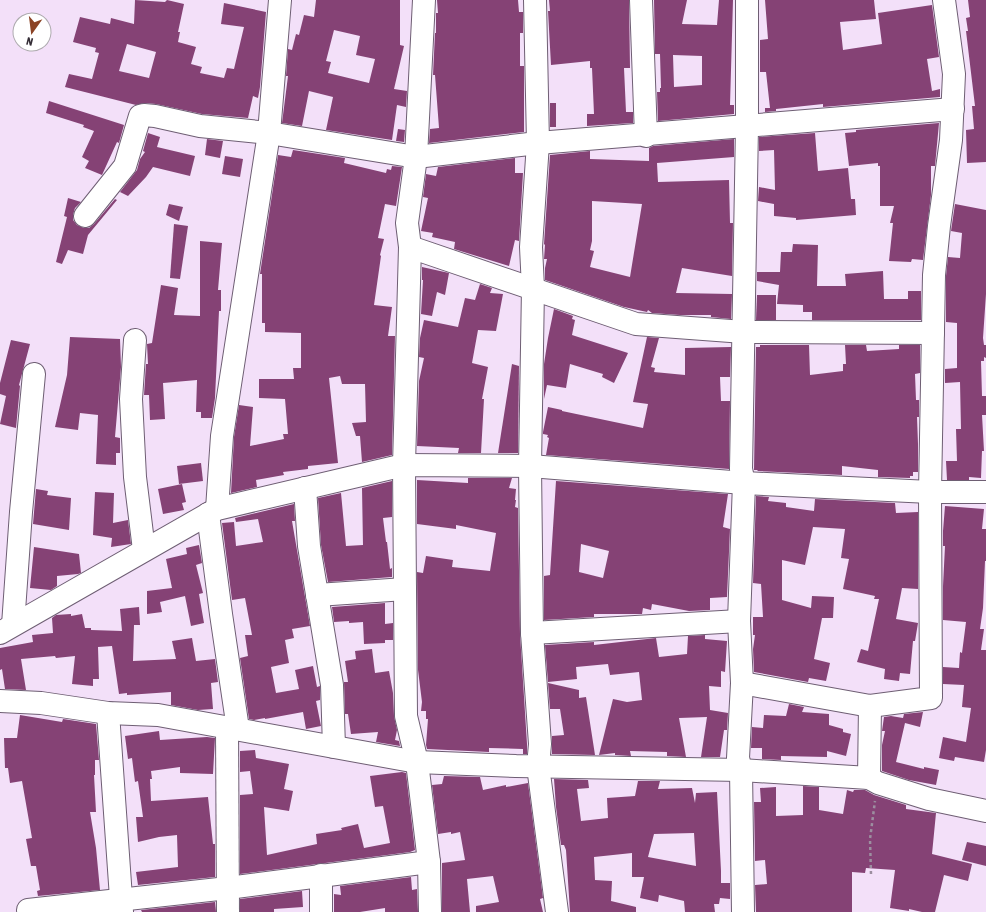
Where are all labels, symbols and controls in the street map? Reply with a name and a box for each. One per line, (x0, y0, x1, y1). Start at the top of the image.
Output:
north arrow (12, 12, 52, 52)
text: N (25, 35, 34, 48)

